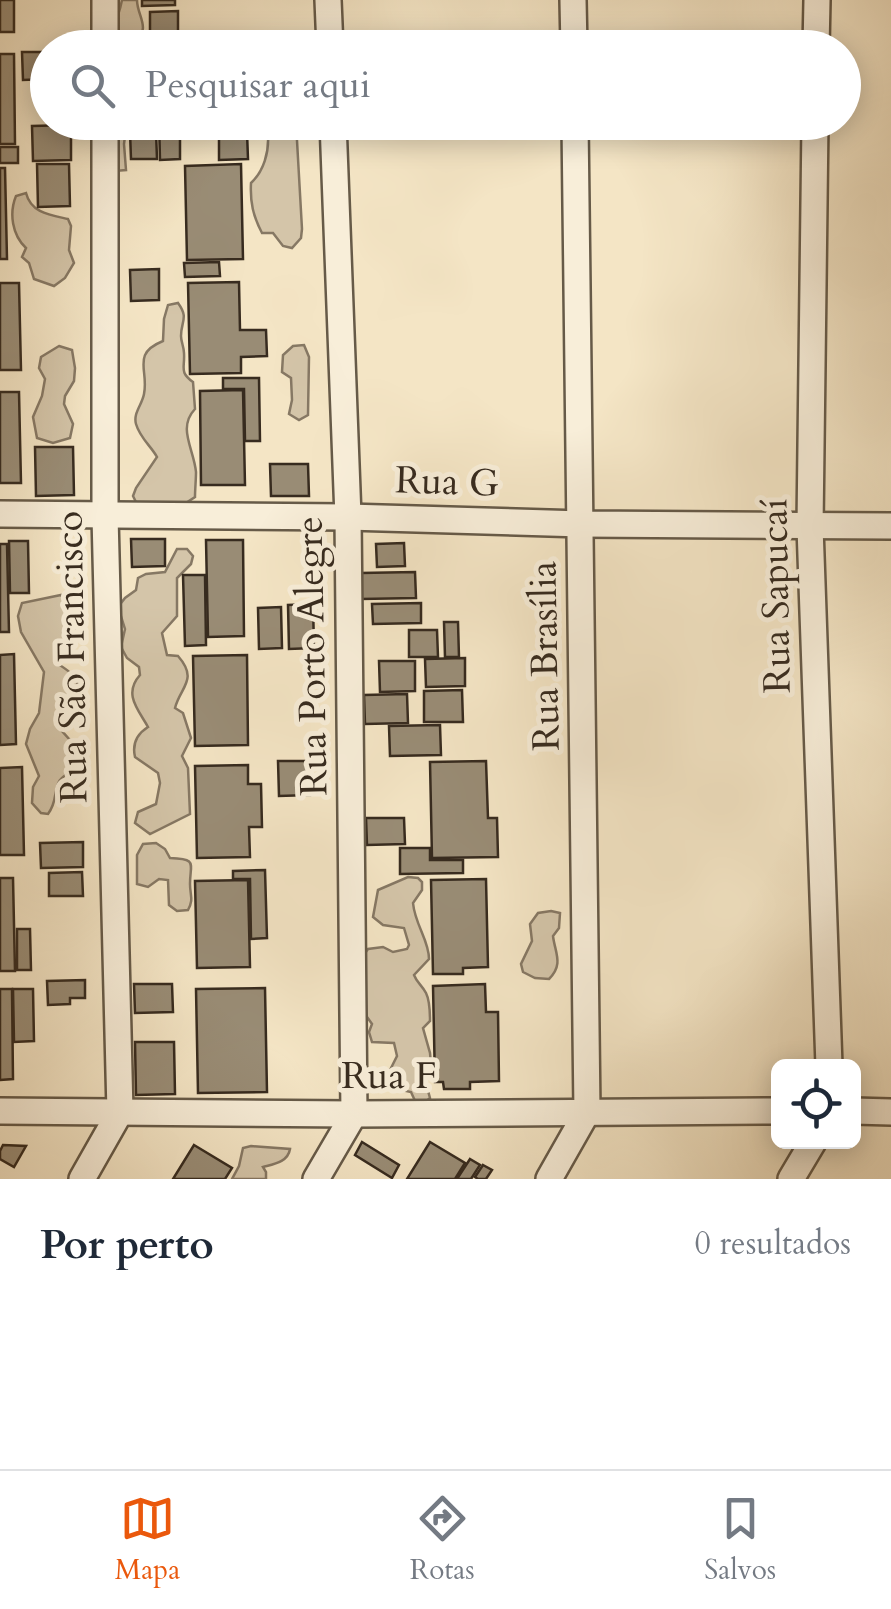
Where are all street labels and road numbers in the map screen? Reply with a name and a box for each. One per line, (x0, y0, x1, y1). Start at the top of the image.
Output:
street label: Rua G (394, 454, 500, 510)
street label: Rua Sapucaí (748, 498, 804, 694)
street label: Rua São Francisco (43, 510, 101, 804)
street label: Rua Porto Alegre (284, 516, 340, 796)
street label: Rua Brasília (517, 561, 573, 751)
street label: Rua F (341, 1050, 437, 1102)

